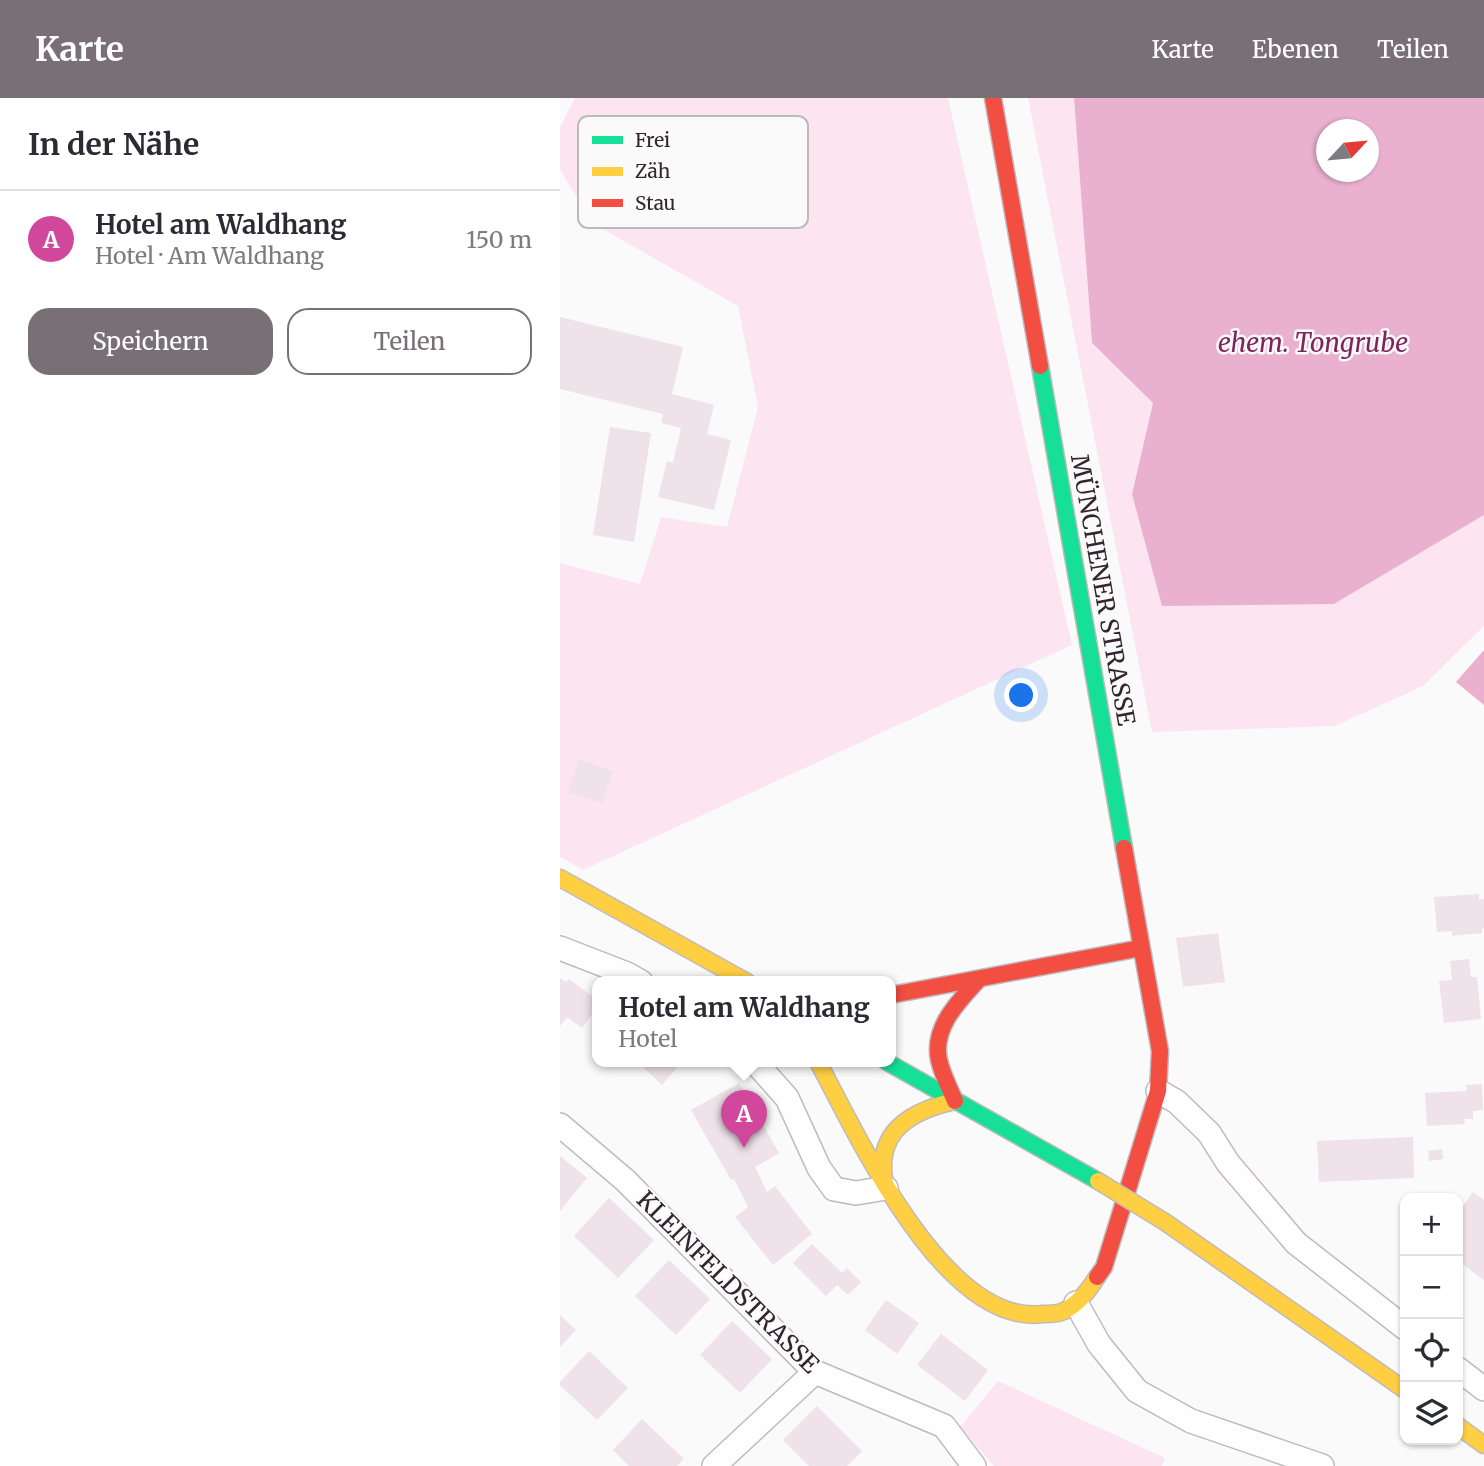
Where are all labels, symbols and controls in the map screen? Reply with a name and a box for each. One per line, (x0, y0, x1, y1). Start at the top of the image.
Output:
text: Karte (35, 29, 124, 70)
text: Karte (1151, 34, 1214, 65)
text: Ebenen (1252, 34, 1339, 65)
text: Teilen (1377, 34, 1449, 65)
legend (578, 116, 808, 228)
north arrow (1316, 119, 1379, 182)
text: In der Nähe (28, 125, 199, 163)
text: Frei (635, 128, 670, 152)
text: Zäh (635, 159, 671, 183)
text: Stau (635, 191, 676, 215)
text: Hotel am Waldhang (95, 208, 347, 241)
text: A (43, 225, 59, 254)
text: 150 m (466, 225, 532, 254)
text: Hotel · Am Waldhang (95, 241, 324, 270)
button: Speichern (28, 308, 273, 375)
button: Teilen (287, 308, 532, 375)
water label: ehem. Tongrube (1218, 326, 1408, 359)
street label: MÜNCHENER STRASSE (1064, 452, 1142, 729)
your location (1004, 678, 1038, 712)
popup (592, 976, 896, 1067)
text: Hotel am Waldhang (618, 991, 870, 1024)
text: Hotel (618, 1024, 677, 1053)
pin: A (721, 1090, 767, 1148)
street label: KLEINFELDSTRASSE (630, 1184, 826, 1380)
map controls (1400, 1193, 1463, 1445)
button: + (1400, 1193, 1463, 1256)
button: − (1400, 1256, 1463, 1319)
button: locate (1400, 1319, 1463, 1382)
button: layers (1400, 1382, 1463, 1445)

